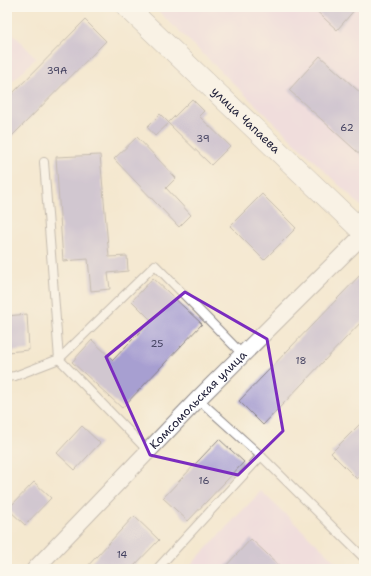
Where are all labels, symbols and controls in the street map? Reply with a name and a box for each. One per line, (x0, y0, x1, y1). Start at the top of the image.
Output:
house number: 39А (47, 64, 67, 77)
street label: улица Чапаева (208, 83, 284, 157)
house number: 62 (340, 121, 354, 134)
house number: 39 (196, 132, 210, 145)
house number: 25 (151, 337, 163, 350)
street label: Комсомольская улица (146, 347, 251, 453)
house number: 18 (295, 354, 307, 367)
house number: 16 (199, 474, 209, 487)
house number: 14 (117, 548, 127, 561)

